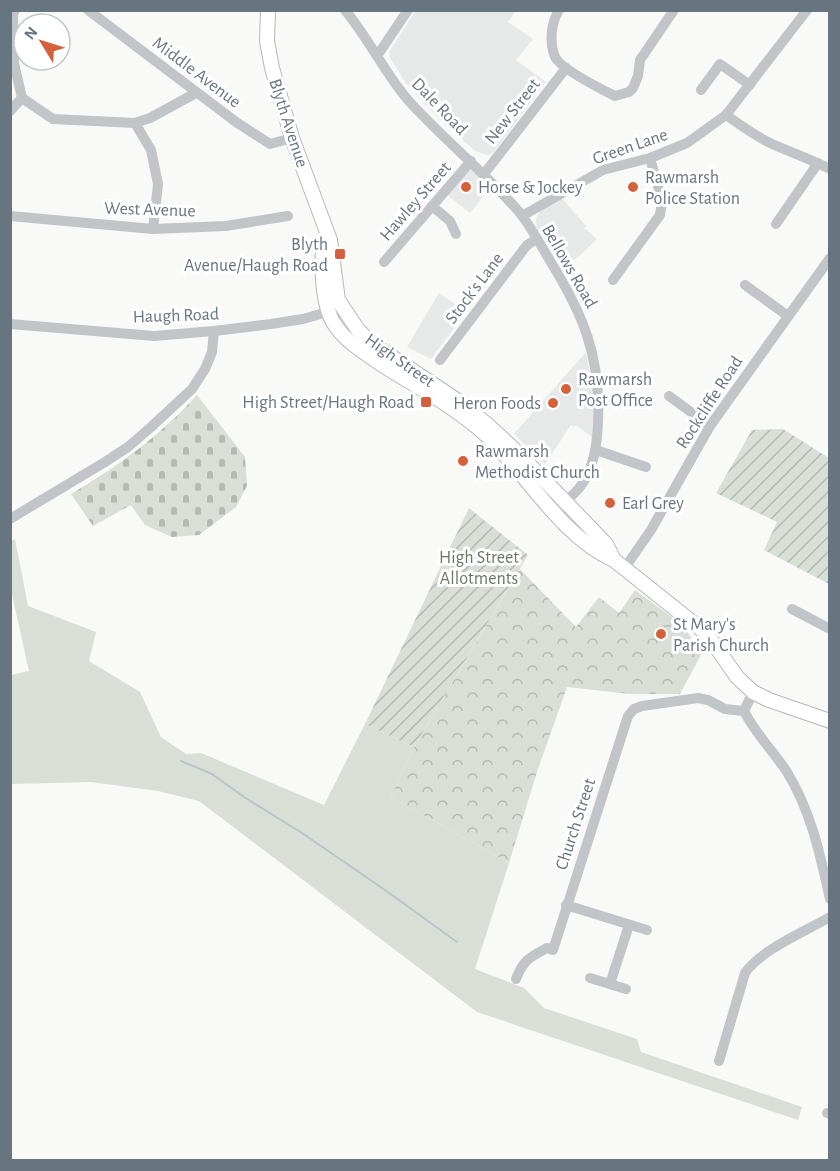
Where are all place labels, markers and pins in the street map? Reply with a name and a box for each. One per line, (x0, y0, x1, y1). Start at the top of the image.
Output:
place label: Rawmarsh Police Station (645, 169, 740, 208)
place label: Horse & Jockey (478, 179, 583, 197)
marker: Horse & Jockey (459, 180, 473, 194)
marker: Rawmarsh Police Station (626, 180, 640, 194)
place label: Blyth Avenue/Haugh Road (184, 236, 328, 275)
marker: Blyth Avenue/Haugh Road (333, 247, 347, 261)
place label: Rawmarsh Post Office (578, 371, 653, 410)
marker: Rawmarsh Post Office (559, 382, 573, 396)
place label: High Street/Haugh Road (242, 394, 414, 412)
marker: High Street/Haugh Road (419, 395, 433, 409)
place label: Heron Foods (453, 395, 541, 413)
marker: Heron Foods (546, 396, 560, 410)
place label: Rawmarsh Methodist Church (475, 443, 600, 482)
marker: Rawmarsh Methodist Church (456, 454, 470, 468)
place label: Earl Grey (622, 495, 684, 513)
marker: Earl Grey (603, 496, 617, 510)
place label: St Mary's Parish Church (673, 616, 769, 655)
marker: St Mary's Parish Church (654, 627, 668, 641)

